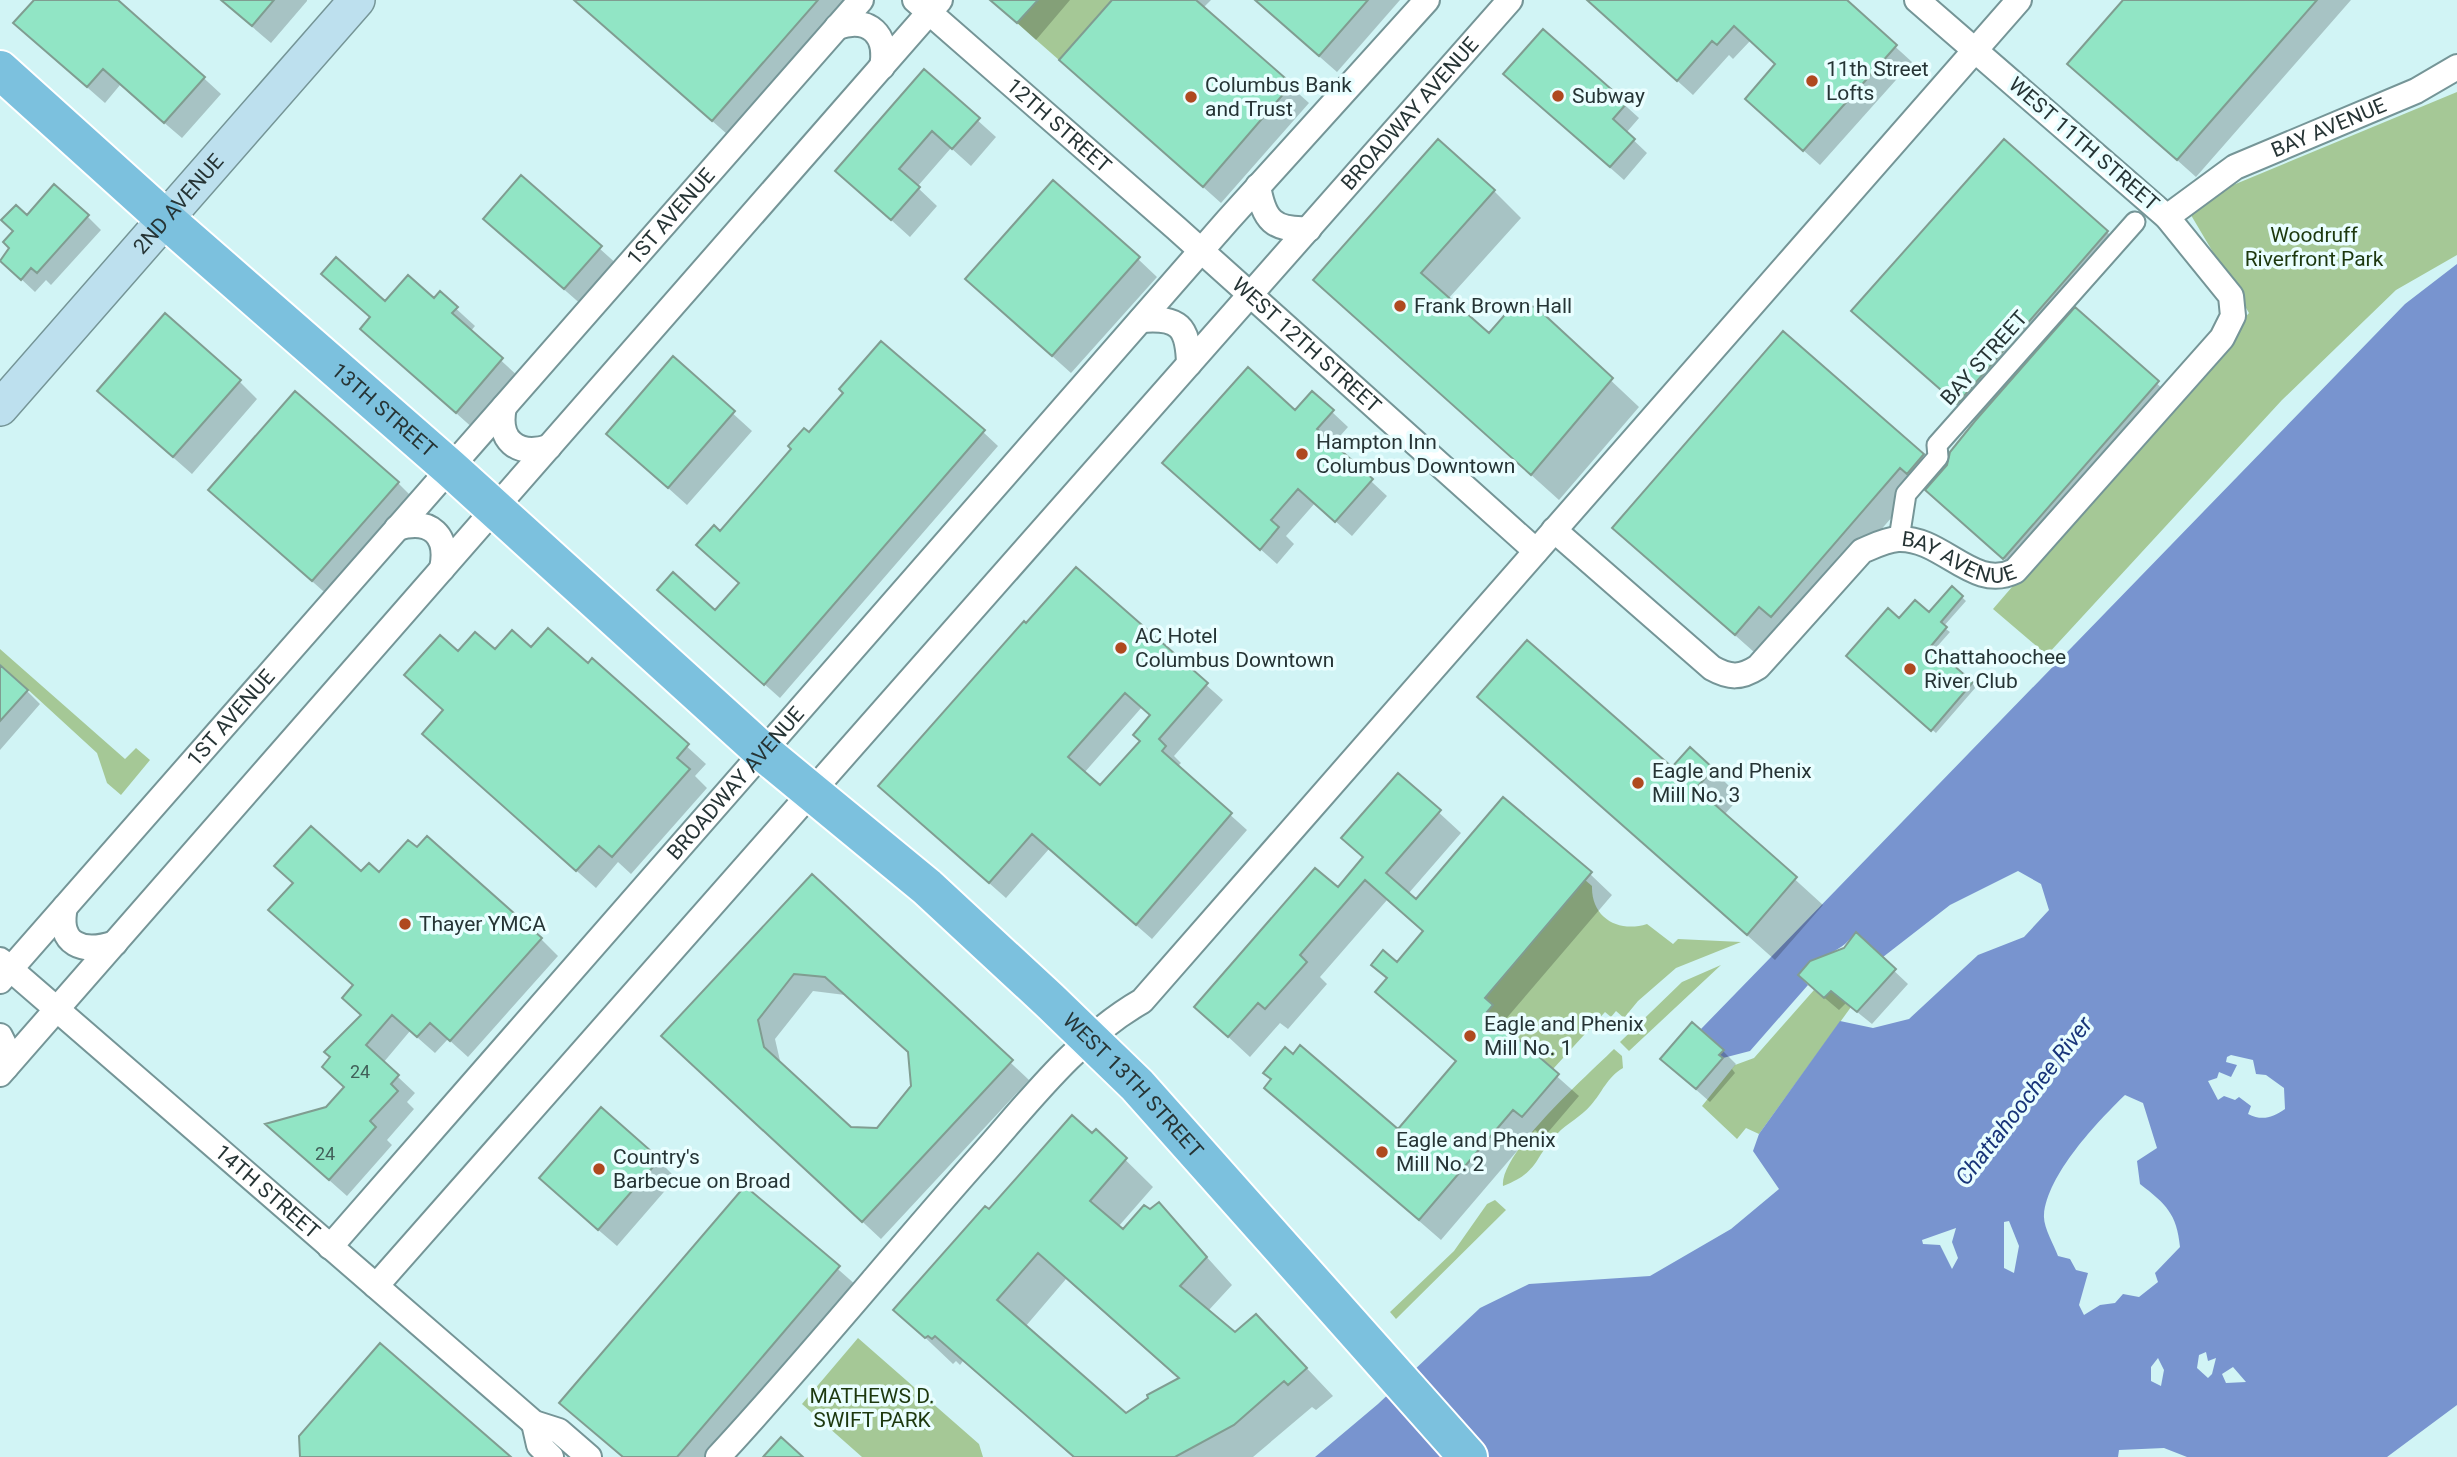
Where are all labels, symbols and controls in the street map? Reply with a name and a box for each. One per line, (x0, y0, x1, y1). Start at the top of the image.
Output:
street label: BROADWAY AVENUE (1336, 32, 1483, 195)
place label: 11th Street Lofts (1826, 57, 1929, 105)
street label: WEST 11TH STREET (2004, 72, 2164, 216)
place label: Columbus Bank and Trust (1205, 73, 1352, 121)
marker: 11th Street Lofts (1804, 73, 1820, 89)
street label: 12TH STREET (1002, 74, 1116, 178)
place label: Subway (1572, 84, 1645, 108)
marker: Subway (1550, 88, 1566, 104)
marker: Columbus Bank and Trust (1183, 89, 1199, 105)
street label: BAY AVENUE (2268, 93, 2390, 162)
street label: 2ND AVENUE (128, 149, 229, 259)
street label: 1ST AVENUE (622, 163, 720, 270)
park label: Woodruff Riverfront Park (2245, 223, 2384, 271)
street label: WEST 12TH STREET (1227, 272, 1386, 418)
place label: Frank Brown Hall (1414, 294, 1572, 318)
marker: Frank Brown Hall (1392, 298, 1408, 314)
street label: BAY STREET (1936, 306, 2033, 410)
street label: 13TH STREET (327, 358, 441, 463)
place label: Hampton Inn Columbus Downtown (1316, 430, 1515, 478)
marker: Hampton Inn Columbus Downtown (1294, 446, 1310, 462)
street label: BAY AVENUE (1900, 527, 2019, 588)
place label: AC Hotel Columbus Downtown (1135, 624, 1334, 672)
marker: AC Hotel Columbus Downtown (1113, 640, 1129, 656)
place label: Chattahoochee River Club (1924, 645, 2066, 693)
marker: Chattahoochee River Club (1902, 661, 1918, 677)
street label: 1ST AVENUE (182, 665, 280, 771)
street label: BROADWAY AVENUE (662, 702, 809, 865)
place label: Eagle and Phenix Mill No. 3 (1652, 759, 1812, 807)
marker: Eagle and Phenix Mill No. 3 (1630, 775, 1646, 791)
place label: Thayer YMCA (419, 912, 546, 936)
marker: Thayer YMCA (397, 916, 413, 932)
street label: WEST 13TH STREET (1058, 1008, 1208, 1163)
water label: Chattahoochee River (1950, 1010, 2099, 1190)
place label: Eagle and Phenix Mill No. 1 (1484, 1012, 1644, 1060)
marker: Eagle and Phenix Mill No. 1 (1462, 1028, 1478, 1044)
house number: 24 (350, 1061, 370, 1082)
place label: Eagle and Phenix Mill No. 2 (1396, 1128, 1556, 1176)
street label: 14TH STREET (210, 1140, 325, 1244)
house number: 24 (315, 1143, 335, 1164)
marker: Eagle and Phenix Mill No. 2 (1374, 1144, 1390, 1160)
place label: Country's Barbecue on Broad (613, 1145, 791, 1193)
marker: Country's Barbecue on Broad (591, 1161, 607, 1177)
park label: MATHEWS D. SWIFT PARK (810, 1384, 934, 1432)

